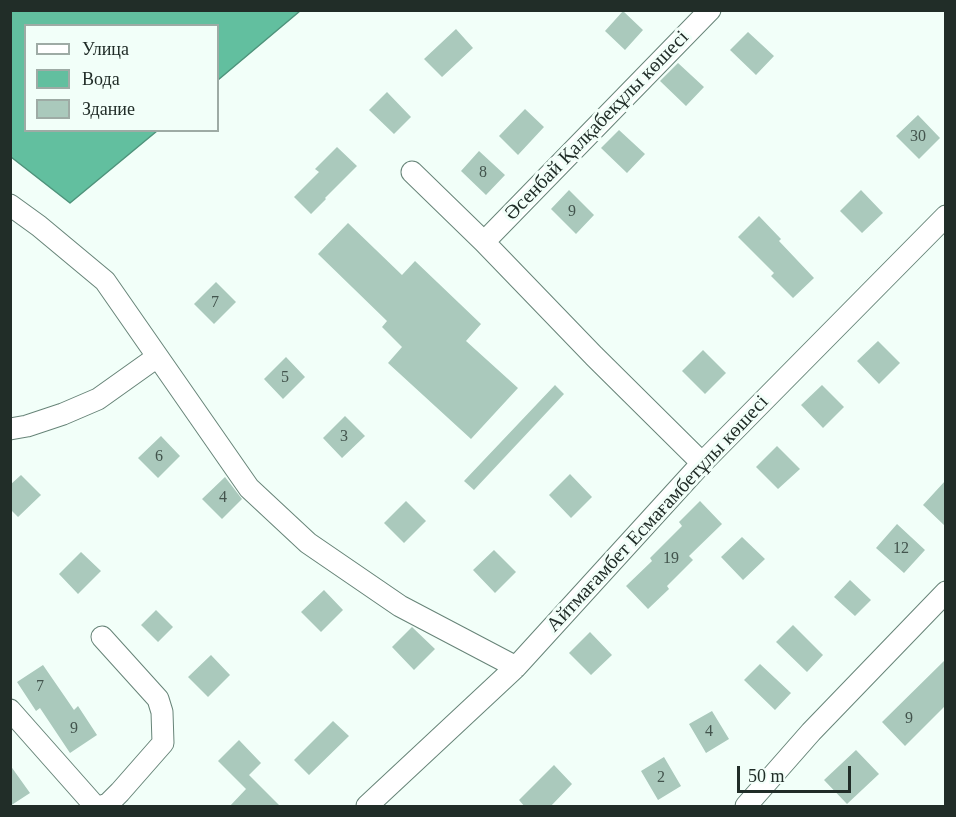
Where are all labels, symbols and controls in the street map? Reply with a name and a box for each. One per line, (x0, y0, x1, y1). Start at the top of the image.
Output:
legend (24, 24, 219, 132)
street label: Әсенбай Қалқабекұлы көшесі (500, 26, 694, 226)
text: Улица (82, 39, 129, 59)
text: Вода (82, 69, 120, 89)
text: Здание (82, 99, 135, 119)
house number: 30 (910, 127, 926, 147)
house number: 8 (479, 163, 487, 183)
house number: 9 (568, 202, 576, 222)
house number: 7 (211, 293, 219, 313)
house number: 5 (281, 368, 289, 388)
street label: Айтмағамбет Есмағамбетұлы көшесі (542, 391, 774, 637)
house number: 3 (340, 427, 348, 447)
house number: 6 (155, 447, 163, 467)
house number: 4 (219, 488, 227, 508)
house number: 12 (893, 539, 909, 559)
house number: 19 (663, 549, 679, 569)
house number: 7 (36, 677, 44, 697)
house number: 9 (905, 709, 913, 729)
house number: 9 (70, 719, 78, 739)
house number: 4 (705, 722, 713, 742)
scale bar (740, 754, 854, 792)
text: 50 m (748, 766, 785, 786)
house number: 2 (657, 768, 665, 788)

